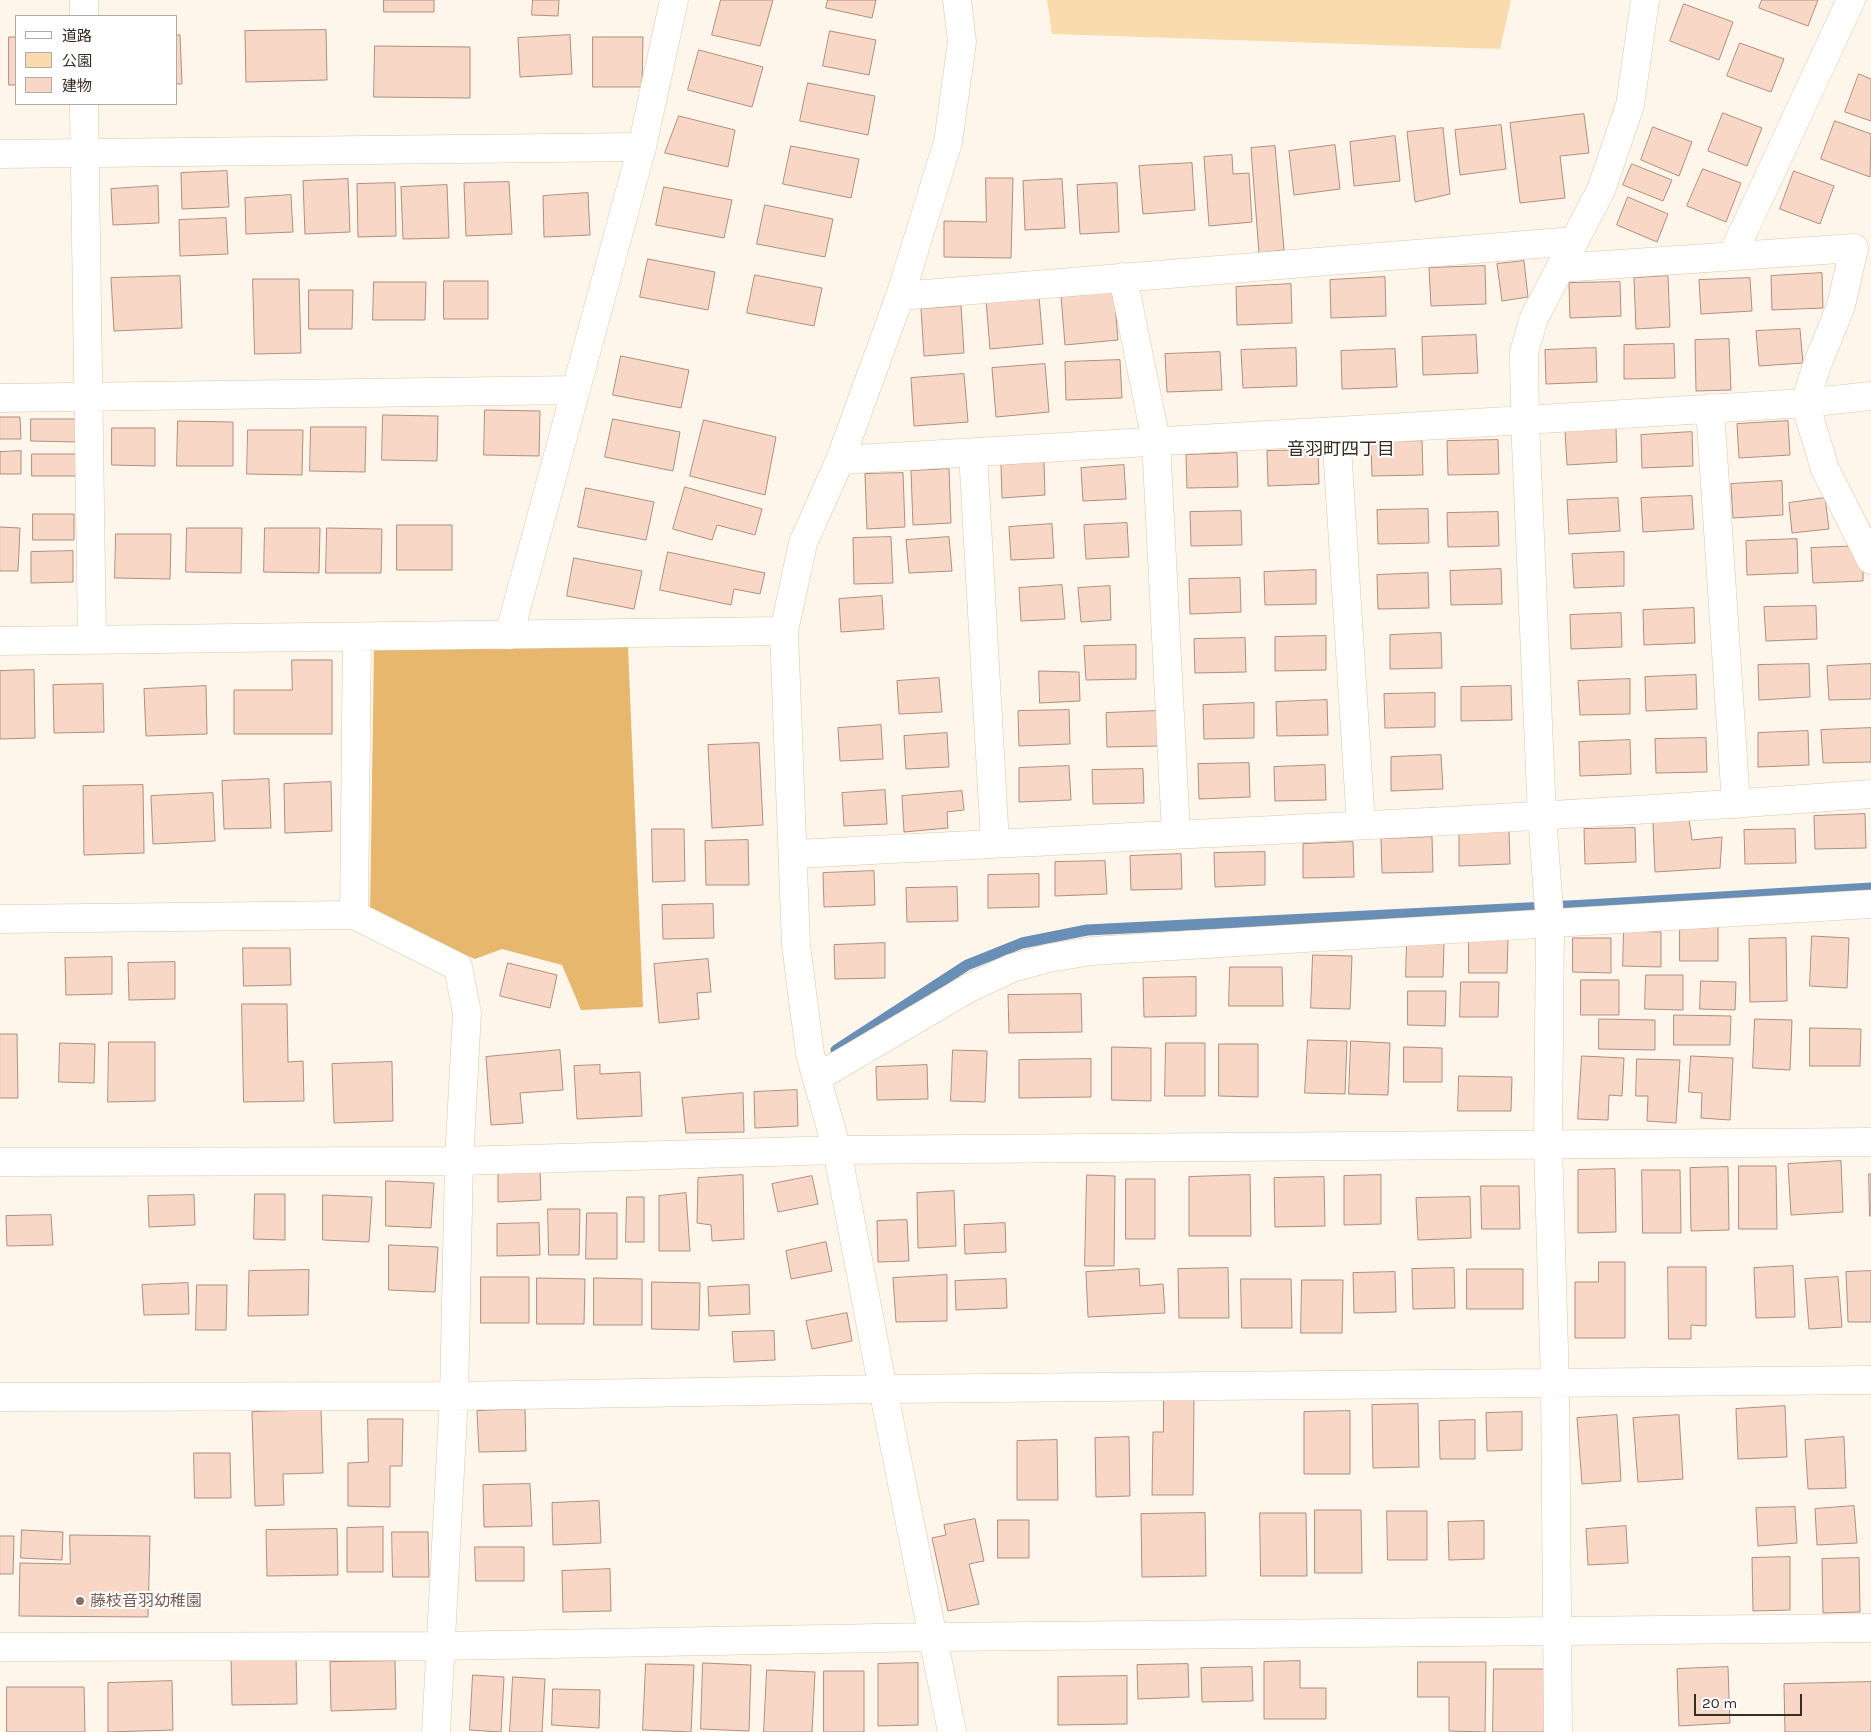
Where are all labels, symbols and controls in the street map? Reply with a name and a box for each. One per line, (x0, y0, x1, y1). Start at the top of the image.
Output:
legend (15, 15, 178, 105)
text: 道路 (62, 27, 92, 45)
text: 公園 (62, 52, 92, 70)
text: 建物 (62, 77, 92, 95)
district label: 音羽町四丁目 (1287, 439, 1395, 461)
place label: 藤枝音羽幼稚園 (90, 1591, 202, 1611)
marker: 藤枝音羽幼稚園 (74, 1595, 86, 1607)
scale bar (1696, 1684, 1804, 1716)
text: 20 m (1702, 1694, 1737, 1712)

